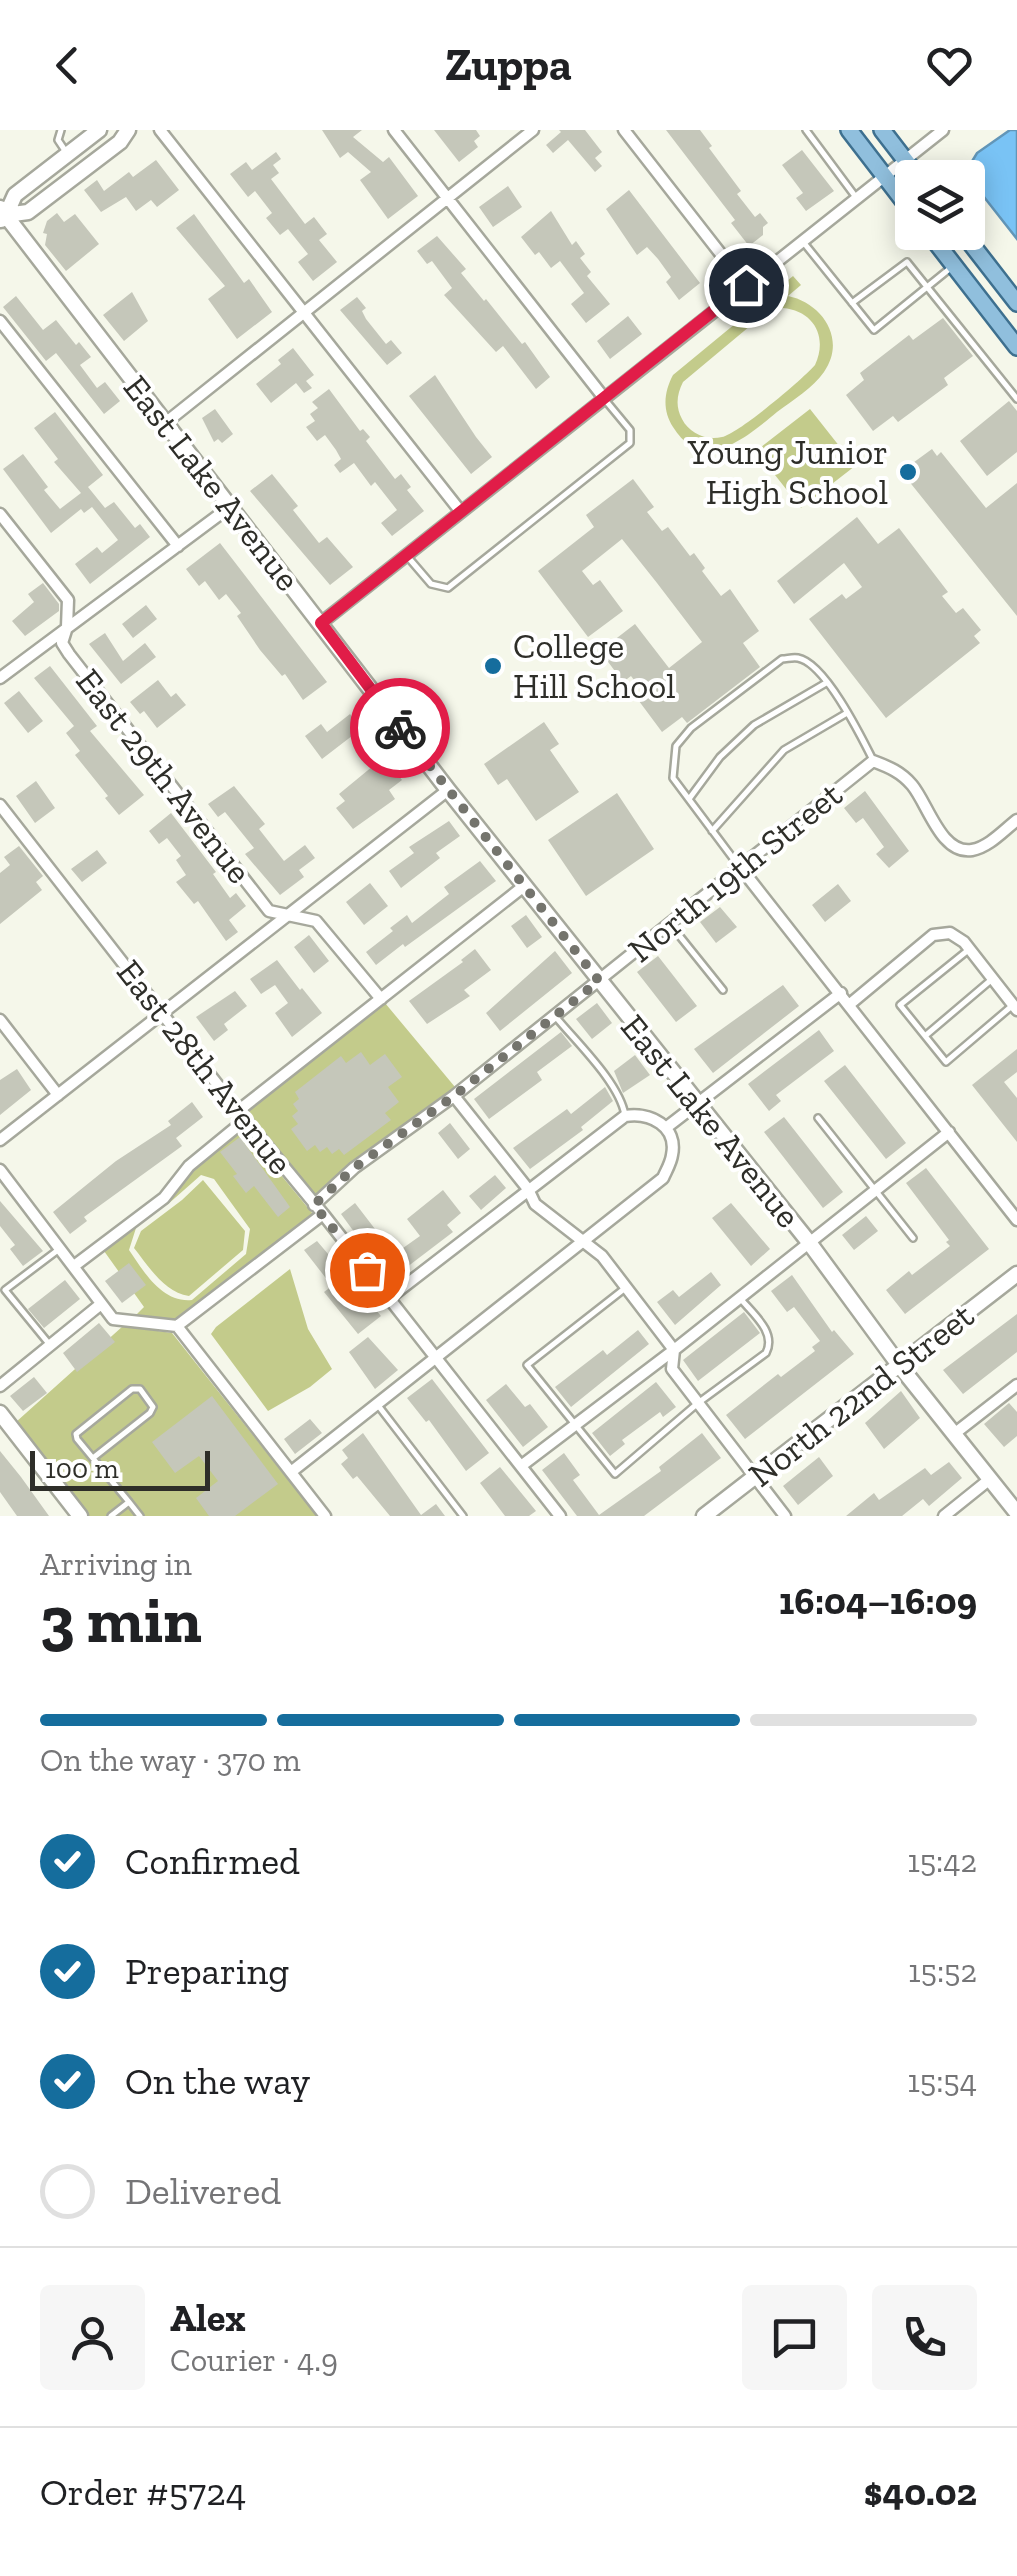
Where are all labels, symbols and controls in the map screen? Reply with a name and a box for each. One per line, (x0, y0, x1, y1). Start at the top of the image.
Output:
icon: back (40, 38, 95, 93)
text: Zuppa (445, 38, 572, 92)
icon: heart (922, 38, 977, 93)
map controls (895, 160, 985, 250)
button: layers (895, 160, 985, 250)
pin (704, 243, 789, 328)
icon: home (719, 258, 774, 313)
street label: East Lake Avenue (115, 367, 309, 599)
place label: Young Junior High School (687, 431, 888, 513)
marker: Young Junior High School (897, 461, 919, 483)
place label: College Hill School (513, 625, 675, 707)
marker: College Hill School (482, 655, 504, 677)
street label: East 29th Avenue (67, 660, 261, 892)
courier (350, 678, 450, 778)
icon: bike (373, 701, 428, 756)
street label: North 19th Street (620, 773, 850, 971)
street label: East 28th Avenue (108, 951, 302, 1183)
street label: East Lake Avenue (612, 1006, 810, 1236)
pin (325, 1228, 410, 1313)
icon: bag (340, 1243, 395, 1298)
street label: North 22nd Street (740, 1294, 982, 1496)
scale bar (30, 1446, 210, 1491)
text: 100 m (45, 1452, 119, 1485)
text: Arriving in (40, 1545, 192, 1583)
text: 16:04–16:09 (779, 1578, 977, 1624)
text: 3 min (40, 1581, 202, 1659)
text: On the way · 370 m (40, 1741, 301, 1779)
icon: check (40, 1834, 95, 1889)
text: Confirmed (125, 1838, 300, 1884)
text: 15:42 (907, 1842, 977, 1880)
icon: check (40, 1944, 95, 1999)
text: Preparing (125, 1948, 289, 1994)
text: 15:52 (908, 1952, 977, 1990)
icon: check (40, 2054, 95, 2109)
text: On the way (125, 2058, 310, 2104)
text: 15:54 (907, 2062, 977, 2100)
text: Delivered (125, 2168, 281, 2214)
button: person (40, 2285, 145, 2390)
button: chat (742, 2285, 847, 2390)
button: phone (872, 2285, 977, 2390)
text: Alex (170, 2295, 246, 2341)
text: Courier · 4.9 (170, 2341, 338, 2379)
text: Order #5724 (40, 2469, 246, 2515)
text: $40.02 (864, 2469, 977, 2515)

